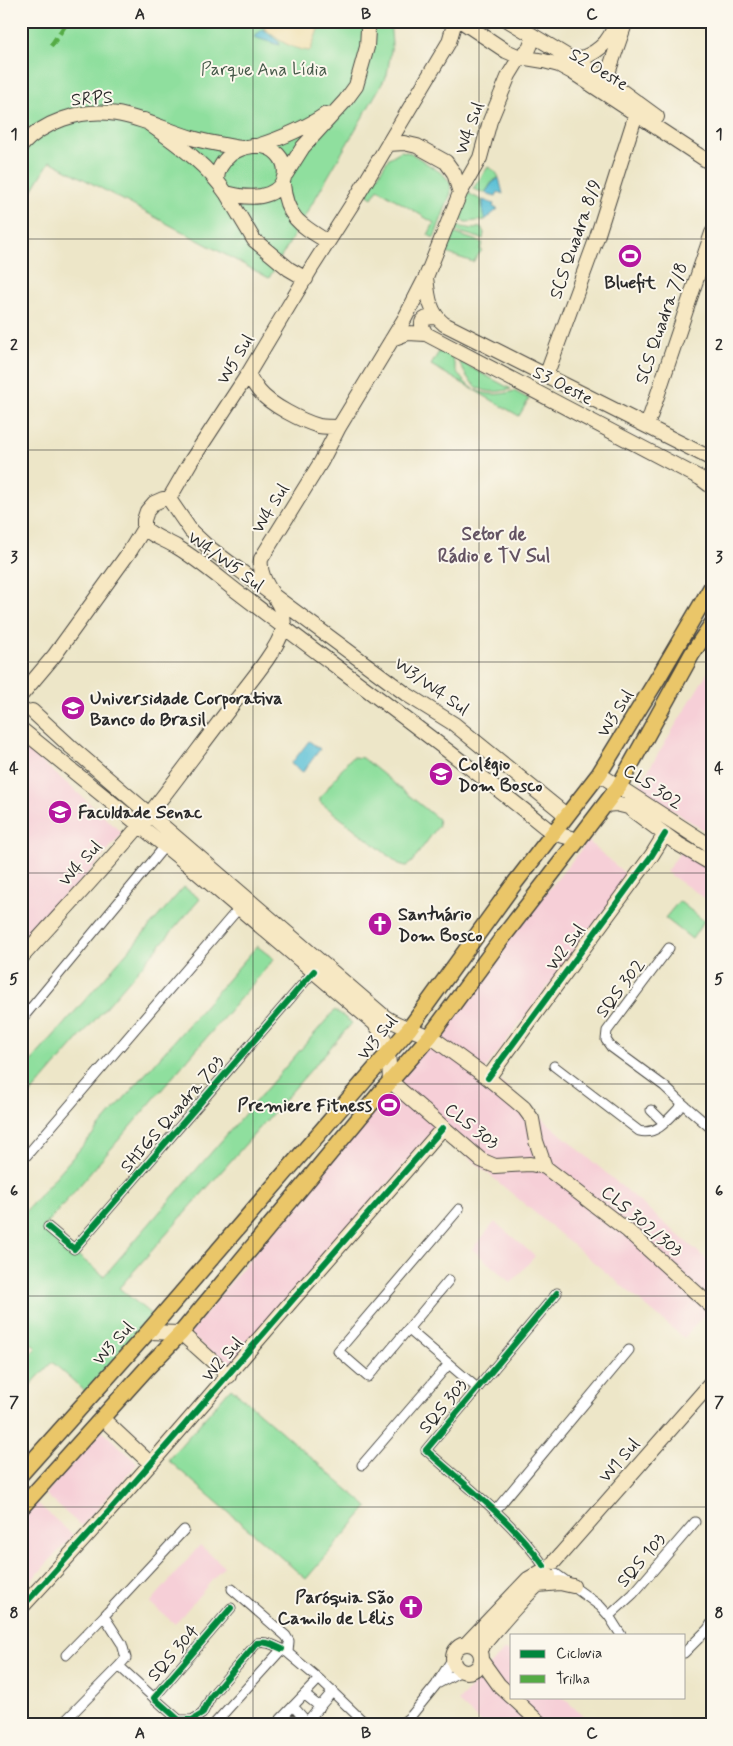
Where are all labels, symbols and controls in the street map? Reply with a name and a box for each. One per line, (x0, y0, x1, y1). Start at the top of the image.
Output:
text: A (135, 4, 145, 25)
text: B (361, 4, 371, 25)
text: C (586, 4, 598, 25)
street label: S2 Oeste (564, 43, 633, 97)
park label: Parque Ana Lídia (201, 58, 327, 82)
street label: SRPS (70, 86, 114, 112)
street label: W4 Sul (449, 99, 490, 158)
text: 1 (10, 124, 18, 145)
text: 1 (715, 124, 723, 145)
street label: SCS Quadra 8/9 (544, 176, 608, 302)
sports icon: Bluefit (617, 243, 643, 269)
street label: SCS Quadra 7/8 (630, 259, 694, 387)
place label: Bluefit (604, 271, 656, 295)
street label: W5 Sul (212, 330, 260, 389)
text: 2 (10, 335, 18, 356)
text: 2 (715, 335, 723, 356)
street label: S3 Oeste (528, 361, 597, 411)
street label: W4 Sul (246, 479, 295, 538)
district label: Setor de Rádio e TV Sul (438, 522, 551, 569)
street label: W4/W5 Sul (182, 526, 269, 598)
text: 3 (10, 547, 18, 568)
text: 3 (715, 547, 723, 568)
street label: W3/W4 Sul (389, 652, 474, 721)
street label: W3 Sul (592, 685, 640, 742)
place label: Universidade Corporativa Banco do Brasil (90, 687, 282, 732)
school or university icon: Universidade Corporativa Banco do Brasil (60, 695, 86, 721)
place label: Colégio Dom Bosco (458, 753, 543, 798)
text: 4 (9, 758, 19, 779)
text: 4 (714, 758, 724, 779)
street label: CLS 302 (618, 759, 687, 815)
school or university icon: Colégio Dom Bosco (428, 761, 454, 787)
school or university icon: Faculdade Senac (47, 799, 73, 825)
place label: Faculdade Senac (78, 801, 203, 825)
street label: W4 Sul (54, 836, 108, 892)
place label: Santuário Dom Bosco (398, 903, 483, 948)
church icon: Santuário Dom Bosco (367, 911, 393, 937)
street label: W2 Sul (541, 919, 591, 976)
street label: SQS 302 (591, 954, 651, 1023)
text: 5 (9, 969, 19, 990)
text: 5 (714, 969, 724, 990)
street label: W3 Sul (352, 1010, 403, 1065)
street label: SHIGS Quadra 703 (115, 1051, 230, 1178)
sports icon: Premiere Fitness (376, 1092, 402, 1118)
place label: Premiere Fitness (238, 1094, 372, 1118)
street label: CLS 303 (439, 1098, 504, 1156)
street label: CLS 302/303 (595, 1180, 687, 1263)
text: 6 (10, 1181, 18, 1202)
text: 6 (715, 1181, 723, 1202)
street label: W3 Sul (87, 1316, 140, 1371)
street label: W2 Sul (196, 1332, 249, 1387)
street label: SQS 303 (414, 1374, 474, 1439)
text: 7 (9, 1392, 19, 1413)
text: 7 (714, 1392, 724, 1413)
street label: W1 Sul (594, 1433, 646, 1488)
street label: SQS 103 (612, 1528, 672, 1593)
place label: Paróquia São Camilo de Lélis (277, 1586, 394, 1631)
church icon: Paróquia São Camilo de Lélis (398, 1594, 424, 1620)
text: 8 (9, 1603, 19, 1624)
text: 8 (714, 1603, 724, 1624)
street label: SQS 304 (142, 1620, 205, 1687)
legend (510, 1634, 686, 1698)
text: Ciclovia (556, 1644, 602, 1664)
text: Trilha (556, 1670, 590, 1690)
text: A (135, 1723, 145, 1744)
text: B (361, 1723, 371, 1744)
text: C (586, 1723, 598, 1744)

